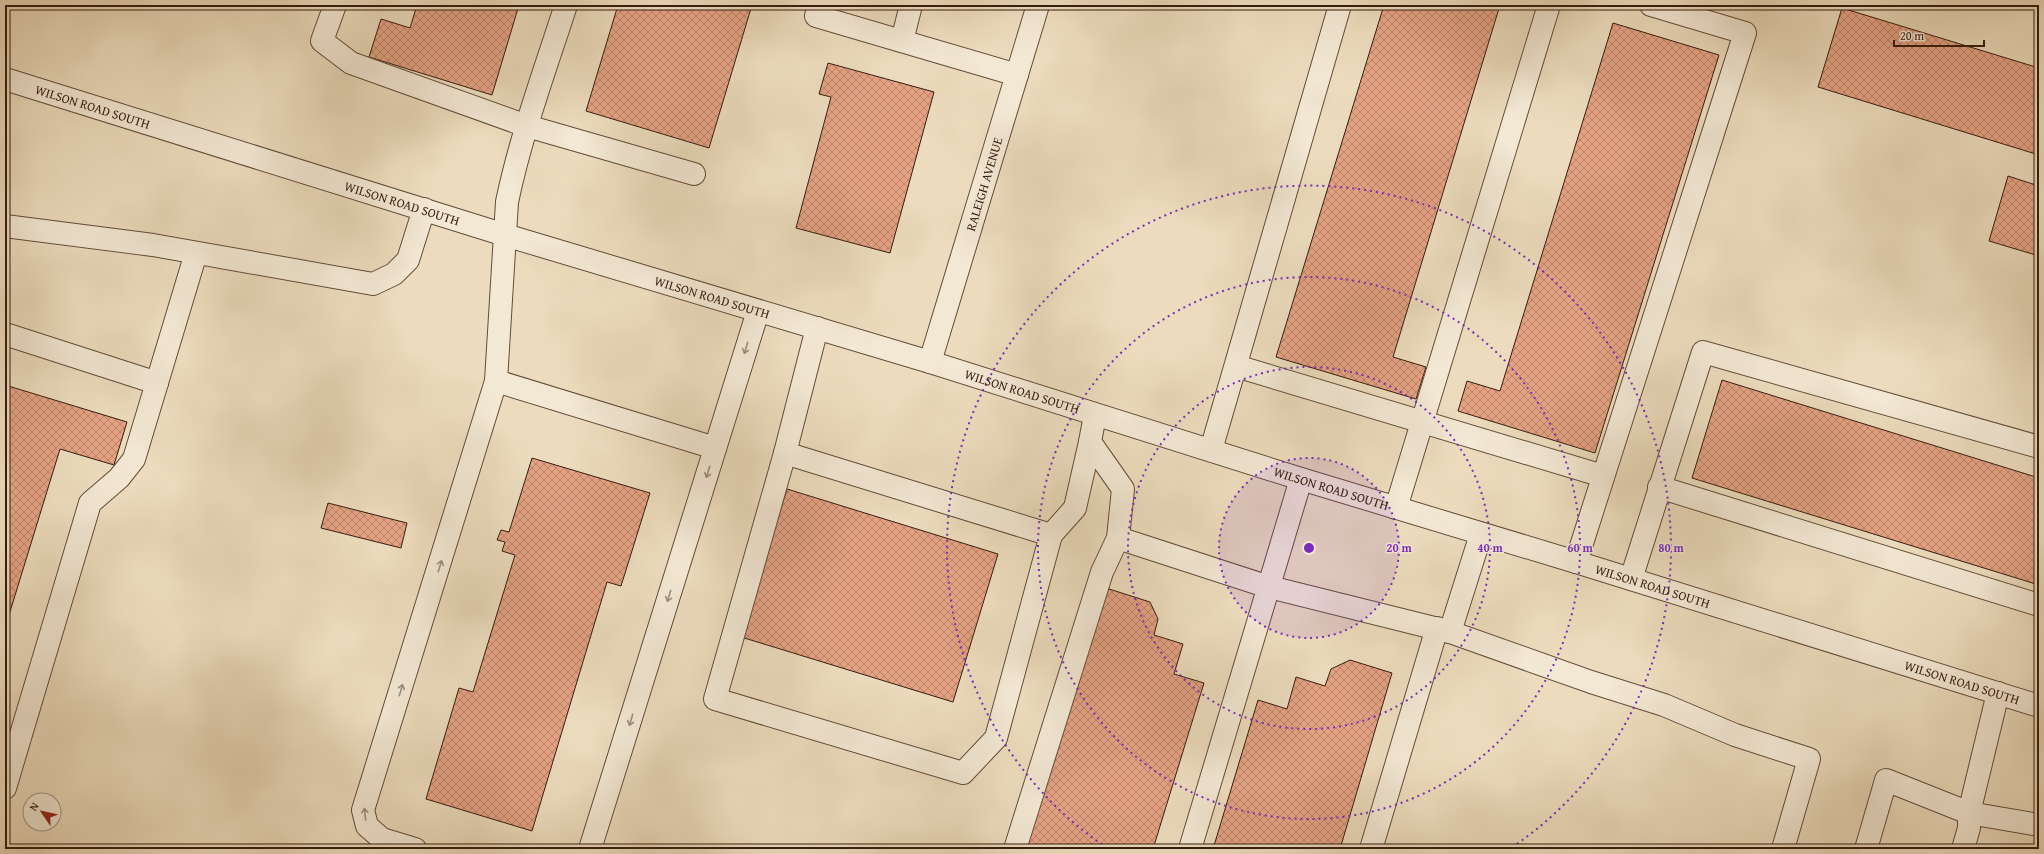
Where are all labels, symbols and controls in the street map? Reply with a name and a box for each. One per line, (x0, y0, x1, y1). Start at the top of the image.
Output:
scale bar (1894, 22, 1984, 48)
text: 20 m (1900, 27, 1924, 44)
street label: WILSON ROAD SOUTH (33, 80, 153, 134)
street label: RALEIGH AVENUE (961, 134, 1008, 233)
street label: WILSON ROAD SOUTH (342, 177, 462, 230)
street label: WILSON ROAD SOUTH (652, 271, 772, 324)
one-way arrow (742, 341, 749, 354)
street label: WILSON ROAD SOUTH (962, 365, 1082, 419)
street label: WILSON ROAD SOUTH (1271, 462, 1391, 515)
one-way arrow (704, 465, 711, 478)
text: 20 m (1386, 539, 1412, 556)
text: 40 m (1477, 539, 1503, 556)
text: 60 m (1567, 539, 1593, 556)
text: 80 m (1658, 539, 1684, 556)
centre of rings (1302, 541, 1316, 555)
one-way arrow (437, 559, 444, 572)
street label: WILSON ROAD SOUTH (1593, 560, 1713, 613)
one-way arrow (665, 590, 672, 603)
street label: WILSON ROAD SOUTH (1902, 656, 2022, 710)
one-way arrow (398, 684, 405, 697)
one-way arrow (626, 714, 634, 726)
north arrow (22, 792, 62, 832)
text: N (25, 798, 43, 814)
one-way arrow (361, 808, 369, 821)

